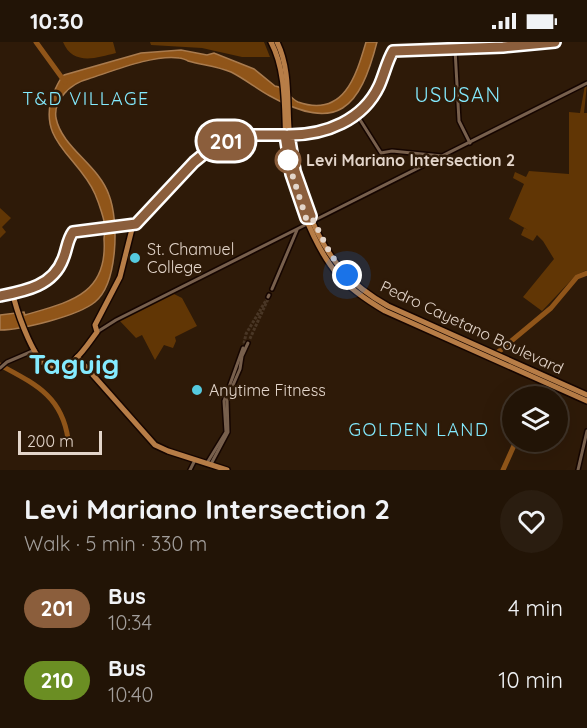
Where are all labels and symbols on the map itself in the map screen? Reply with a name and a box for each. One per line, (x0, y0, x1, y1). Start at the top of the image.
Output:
district label: USUSAN (414, 82, 502, 107)
district label: T&D VILLAGE (22, 87, 150, 110)
line badge: 201 (192, 122, 260, 160)
marker: Levi Mariano Intersection 2 (275, 147, 301, 173)
place label: Levi Mariano Intersection 2 (306, 150, 515, 170)
place label: St. Chamuel College (147, 239, 234, 277)
marker: St. Chamuel College (128, 251, 142, 265)
your location (332, 260, 362, 290)
street label: Pedro Cayetano Boulevard (377, 276, 567, 378)
district label: Taguig (29, 346, 119, 381)
place label: Anytime Fitness (209, 380, 326, 400)
marker: Anytime Fitness (190, 383, 204, 397)
district label: GOLDEN LAND (349, 418, 489, 441)
scale bar (18, 428, 102, 456)

